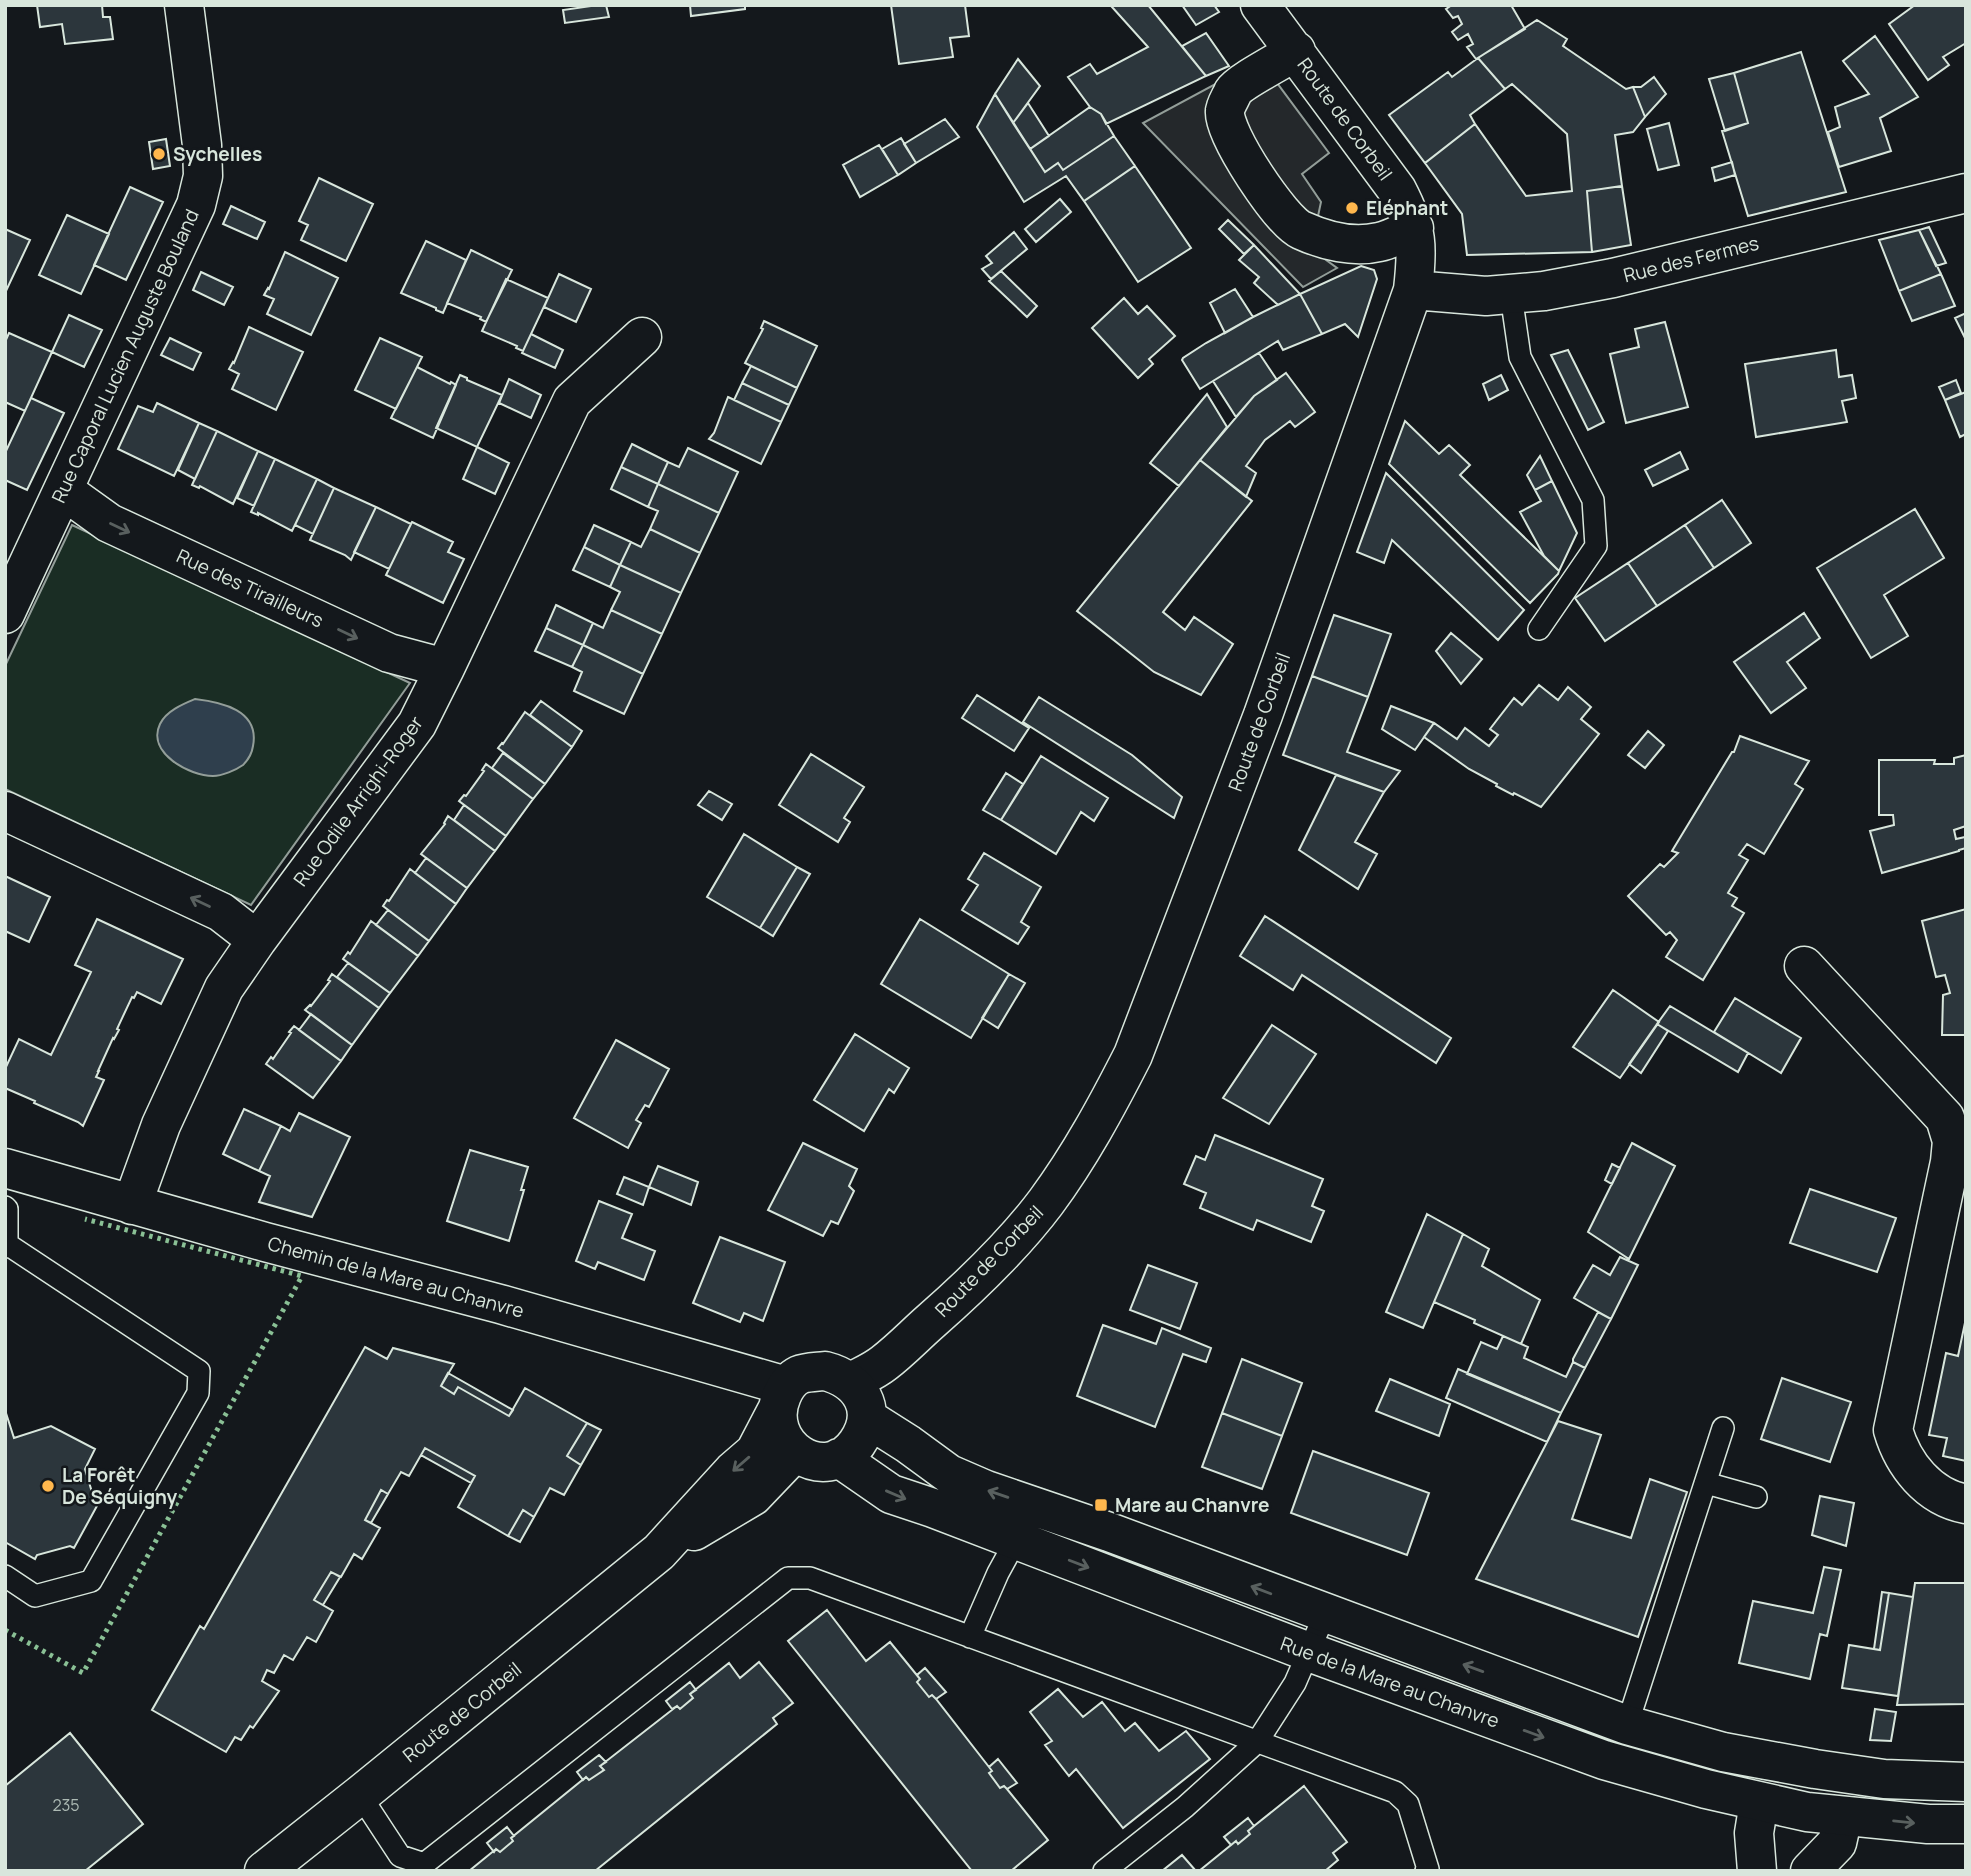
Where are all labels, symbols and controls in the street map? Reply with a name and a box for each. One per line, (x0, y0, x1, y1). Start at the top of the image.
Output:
street label: Route de Corbeil (1292, 52, 1398, 186)
place label: Sychelles (173, 141, 262, 167)
marker: Sychelles (151, 146, 167, 162)
place label: Eléphant (1366, 195, 1448, 221)
marker: Eléphant (1344, 200, 1360, 216)
street label: Rue Caporal Lucien Auguste Bouland (45, 205, 205, 507)
street label: Rue des Fermes (1621, 230, 1761, 288)
one-way arrow (109, 522, 130, 535)
street label: Rue des Tirailleurs (172, 543, 328, 633)
one-way arrow (337, 628, 358, 641)
street label: Route de Corbeil (1222, 649, 1296, 795)
street label: Rue Odile Arrighi-Roger (287, 711, 429, 891)
one-way arrow (190, 895, 211, 908)
street label: Route de Corbeil (929, 1200, 1049, 1322)
street label: Chemin de la Mare au Chanvre (265, 1230, 527, 1324)
one-way arrow (733, 1456, 750, 1473)
place label: La Forêt De Séquigny (62, 1462, 178, 1510)
marker: La Forêt De Séquigny (40, 1478, 56, 1494)
one-way arrow (987, 1487, 1009, 1499)
one-way arrow (885, 1489, 907, 1502)
place label: Mare au Chanvre (1115, 1492, 1270, 1518)
marker: Mare au Chanvre (1093, 1497, 1109, 1513)
one-way arrow (1067, 1559, 1089, 1572)
one-way arrow (1251, 1582, 1273, 1595)
street label: Rue de la Mare au Chanvre (1277, 1630, 1503, 1734)
street label: Route de Corbeil (397, 1656, 527, 1768)
one-way arrow (1463, 1661, 1485, 1673)
one-way arrow (1522, 1729, 1544, 1741)
house number: 235 (52, 1794, 80, 1816)
one-way arrow (1892, 1816, 1915, 1829)

